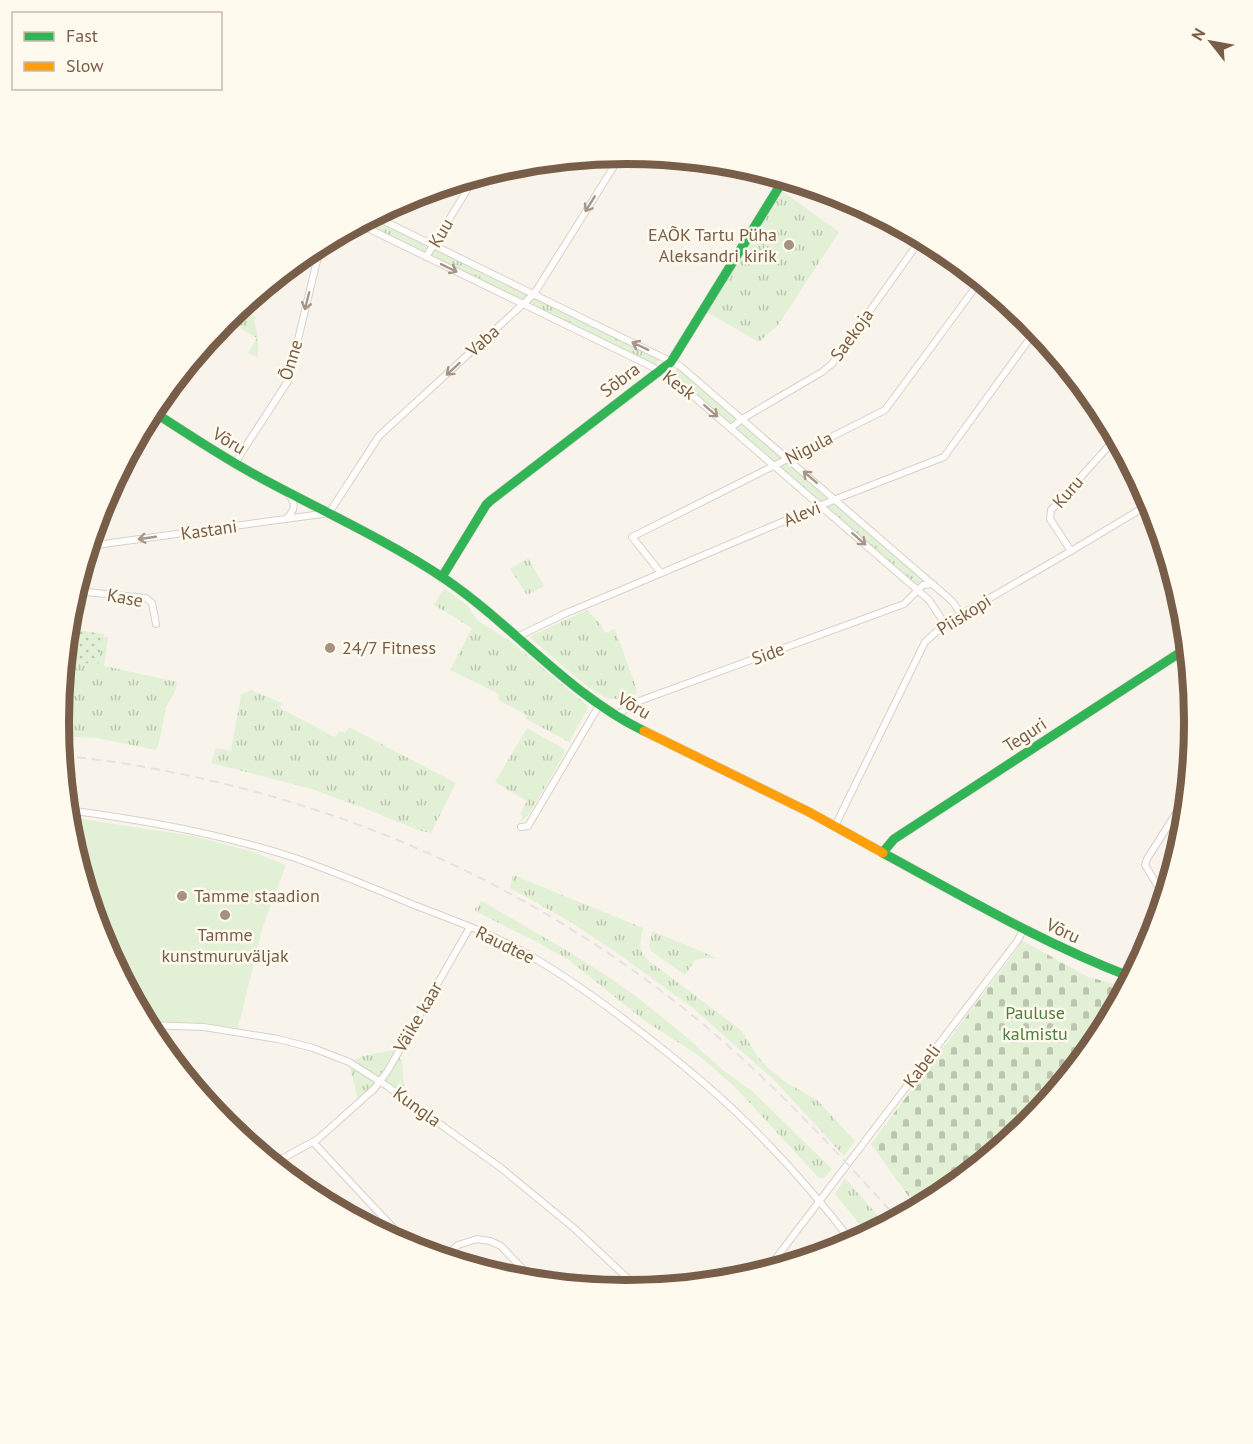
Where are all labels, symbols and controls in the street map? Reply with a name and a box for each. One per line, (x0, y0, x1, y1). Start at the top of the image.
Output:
legend (12, 12, 222, 90)
north arrow (1181, 12, 1241, 72)
text: Fast (66, 24, 98, 47)
text: N (1187, 25, 1209, 44)
text: Slow (66, 54, 104, 77)
one-way arrow (583, 195, 595, 212)
street label: Kuu (423, 214, 458, 251)
place label: EAÕK Tartu Püha Aleksandri kirik (648, 223, 777, 267)
marker: EAÕK Tartu Püha Aleksandri kirik (782, 238, 796, 252)
one-way arrow (439, 263, 457, 275)
one-way arrow (301, 291, 313, 310)
street label: Saekoja (825, 304, 878, 366)
street label: Vaba (461, 320, 504, 362)
street label: Õnne (274, 337, 308, 383)
one-way arrow (631, 339, 649, 351)
street label: Sõbra (595, 357, 644, 402)
one-way arrow (446, 362, 461, 376)
street label: Kesk (658, 365, 701, 405)
one-way arrow (703, 404, 718, 418)
street label: Võru (208, 421, 250, 459)
street label: Nigula (781, 426, 836, 469)
one-way arrow (803, 470, 818, 484)
street label: Kuru (1047, 471, 1088, 513)
street label: Alevi (780, 496, 824, 532)
street label: Kastani (179, 514, 239, 545)
one-way arrow (850, 531, 866, 545)
one-way arrow (138, 533, 157, 544)
street label: Kase (105, 583, 145, 612)
street label: Piiskopi (932, 589, 995, 640)
place label: 24/7 Fitness (342, 636, 436, 659)
street label: Side (748, 637, 787, 670)
marker: 24/7 Fitness (323, 641, 337, 655)
street label: Võru (613, 686, 655, 724)
street label: Teguri (999, 712, 1051, 757)
place label: Tamme staadion (194, 884, 320, 907)
marker: Tamme staadion (175, 889, 189, 903)
marker: Tamme kunstmuruväljak (218, 908, 232, 922)
street label: Võru (1042, 912, 1084, 948)
street label: Raudtee (472, 920, 539, 969)
place label: Tamme kunstmuruväljak (161, 923, 289, 967)
street label: Väike kaar (388, 977, 447, 1057)
park label: Pauluse kalmistu (1002, 1001, 1068, 1045)
street label: Kabeli (898, 1039, 945, 1092)
street label: Kungla (389, 1081, 446, 1132)

